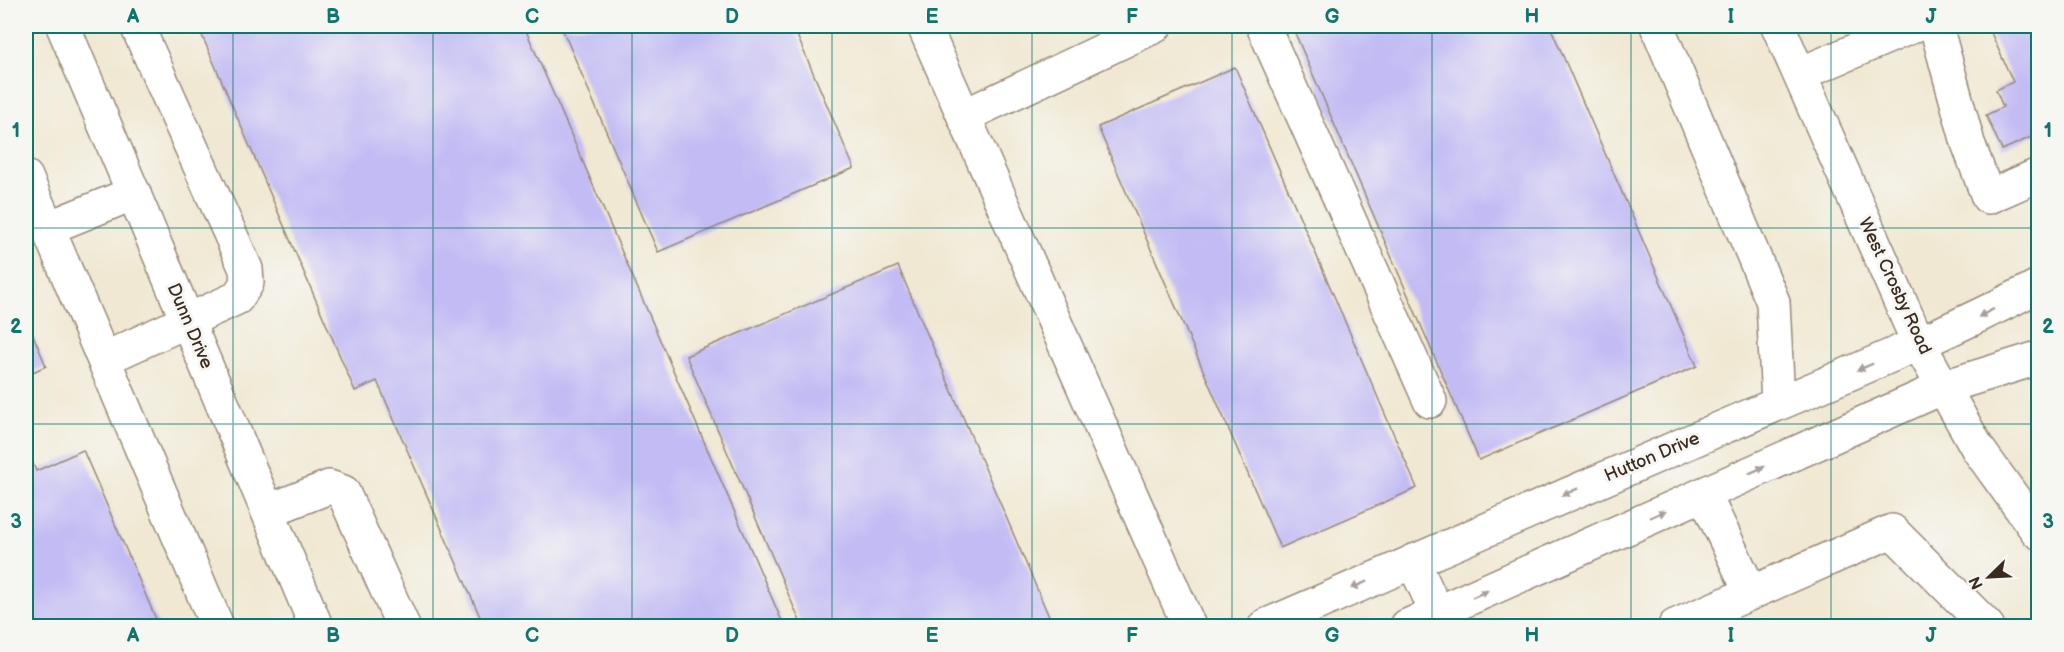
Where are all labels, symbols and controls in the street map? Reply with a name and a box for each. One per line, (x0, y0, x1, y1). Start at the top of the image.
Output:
text: A (126, 5, 140, 29)
text: B (326, 5, 340, 29)
text: C (525, 5, 539, 29)
text: D (725, 5, 739, 29)
text: E (926, 5, 939, 29)
text: F (1126, 5, 1138, 29)
text: G (1325, 5, 1340, 29)
text: H (1525, 5, 1539, 29)
text: I (1728, 5, 1734, 29)
text: J (1926, 5, 1938, 29)
text: 1 (12, 119, 20, 143)
text: 1 (2044, 119, 2052, 143)
street label: West Crosby Road (1854, 214, 1936, 358)
street label: Dunn Drive (163, 280, 217, 372)
one-way arrow (1978, 308, 1995, 318)
text: 2 (10, 315, 22, 339)
text: 2 (2042, 315, 2054, 339)
one-way arrow (1857, 362, 1874, 371)
street label: Hutton Drive (1601, 427, 1703, 486)
one-way arrow (1748, 465, 1766, 474)
one-way arrow (1561, 488, 1579, 498)
one-way arrow (1649, 509, 1667, 519)
text: 3 (10, 510, 22, 534)
text: 3 (2042, 510, 2054, 534)
north arrow (1959, 547, 2019, 607)
text: N (1966, 573, 1988, 592)
one-way arrow (1350, 580, 1368, 590)
one-way arrow (1471, 589, 1489, 599)
text: A (126, 624, 140, 648)
text: B (326, 624, 340, 648)
text: C (525, 624, 539, 648)
text: D (725, 624, 739, 648)
text: E (926, 624, 939, 648)
text: F (1126, 624, 1138, 648)
text: G (1325, 624, 1340, 648)
text: H (1525, 624, 1539, 648)
text: I (1728, 624, 1734, 648)
text: J (1926, 624, 1938, 648)

